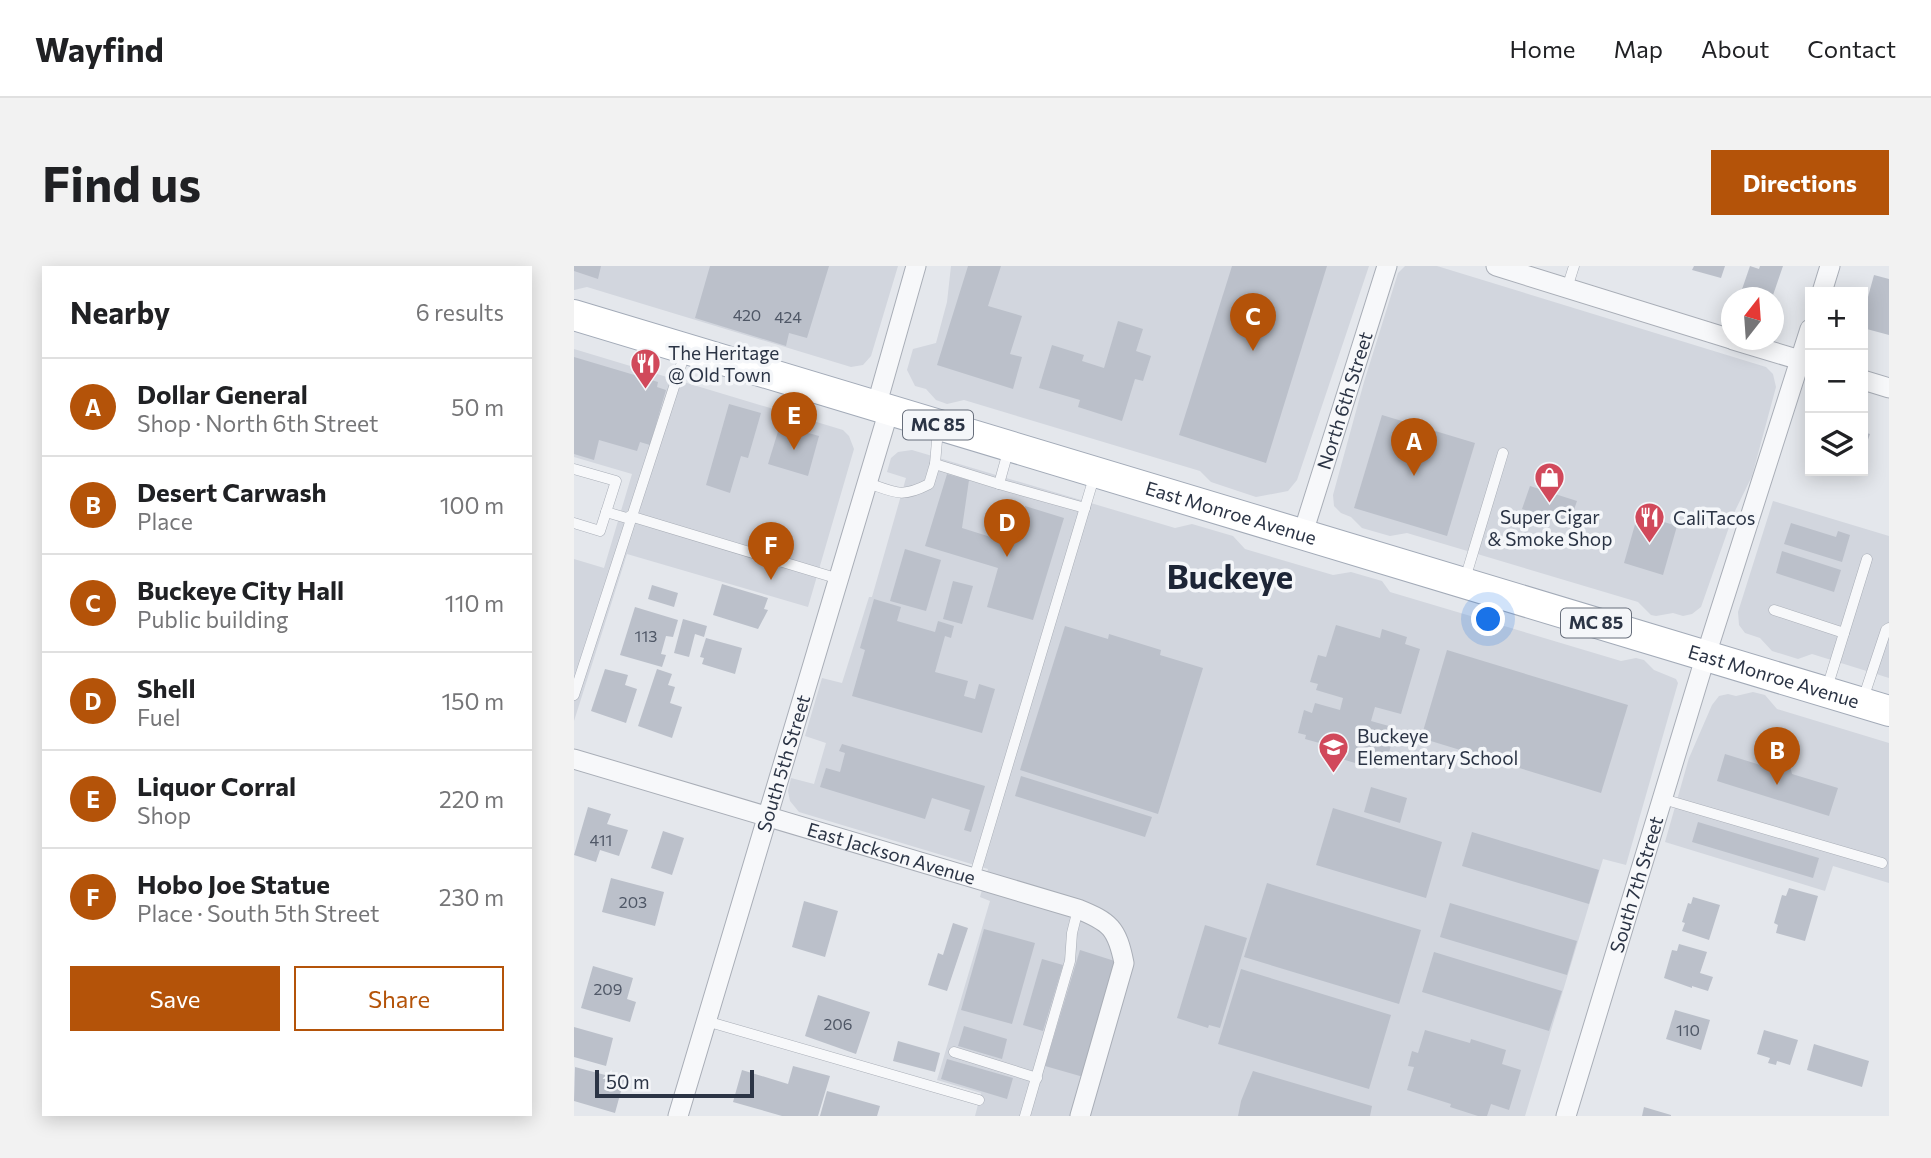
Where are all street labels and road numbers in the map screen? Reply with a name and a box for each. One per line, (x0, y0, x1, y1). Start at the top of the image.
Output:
street label: North 6th Street (1312, 328, 1377, 472)
road number: MC 85 (903, 410, 973, 440)
street label: East Monroe Avenue (1143, 476, 1319, 549)
road number: MC 85 (1561, 608, 1631, 638)
street label: East Monroe Avenue (1686, 639, 1862, 712)
street label: South 5th Street (751, 692, 814, 835)
street label: South 7th Street (1604, 813, 1667, 955)
street label: East Jackson Avenue (805, 817, 978, 889)

